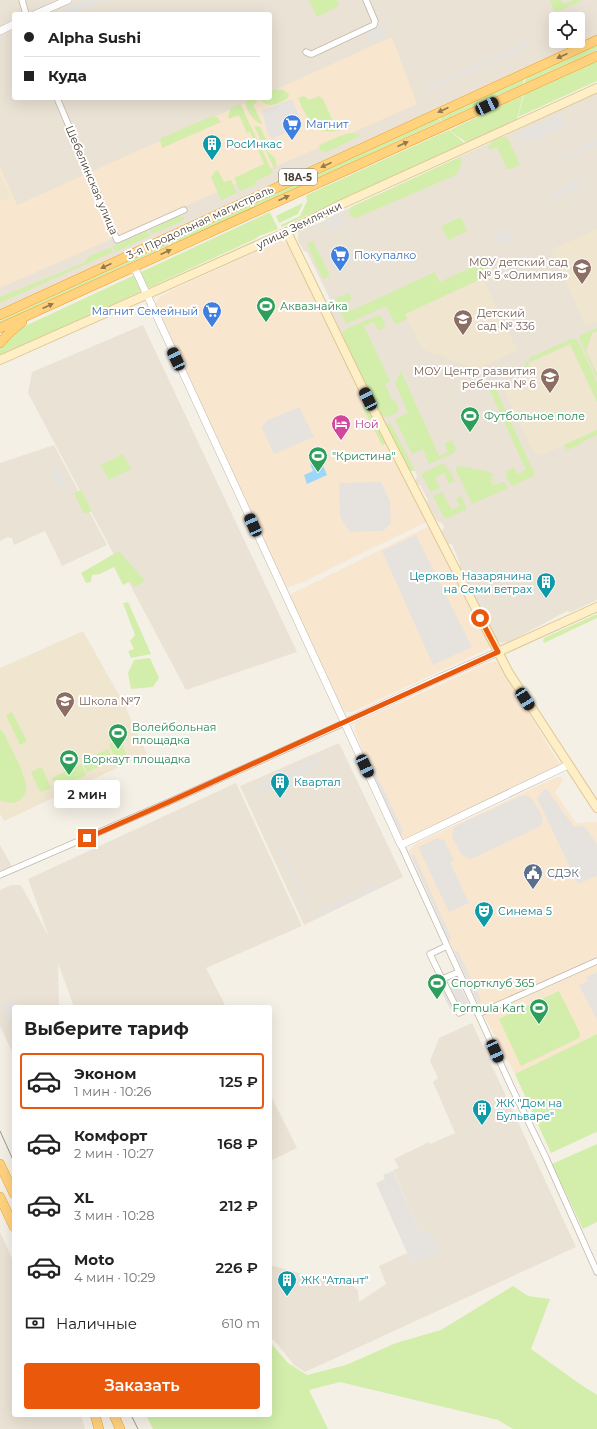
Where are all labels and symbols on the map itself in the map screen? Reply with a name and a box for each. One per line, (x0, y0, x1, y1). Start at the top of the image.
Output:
one-way arrow (556, 53, 567, 59)
car (474, 95, 500, 117)
one-way arrow (438, 107, 449, 113)
supermarket icon: Магнит (281, 113, 303, 141)
place label: Магнит (306, 117, 349, 131)
street label: Шебелинская улица (63, 123, 121, 237)
building icon: РосИнкас (201, 133, 223, 161)
place label: РосИнкас (226, 137, 282, 151)
one-way arrow (397, 141, 408, 147)
one-way arrow (320, 162, 331, 168)
road number: 18А-5 (279, 169, 317, 185)
street label: 3-я Продольная магистраль (124, 182, 276, 262)
one-way arrow (279, 195, 290, 201)
street label: улица Землячки (253, 198, 344, 252)
supermarket icon: Покупалко (329, 244, 351, 272)
place label: Покупалко (354, 248, 416, 262)
one-way arrow (161, 249, 172, 255)
place label: МОУ детский сад № 5 «Олимпия» (469, 255, 568, 282)
school or university icon: МОУ детский сад № 5 «Олимпия» (571, 257, 593, 285)
one-way arrow (100, 263, 111, 269)
sports icon: Аквазнайка (255, 295, 277, 323)
place label: Аквазнайка (280, 299, 348, 313)
supermarket icon: Магнит Семейный (201, 300, 223, 328)
one-way arrow (42, 303, 54, 309)
place label: Магнит Семейный (92, 304, 198, 318)
place label: Детский сад № 336 (477, 306, 535, 333)
school or university icon: Детский сад № 336 (452, 308, 474, 336)
car (165, 346, 187, 372)
place label: МОУ Центр развития ребенка № 6 (414, 364, 536, 391)
school or university icon: МОУ Центр развития ребенка № 6 (539, 366, 561, 394)
car (357, 386, 379, 412)
sports icon: Футбольное поле (459, 405, 481, 433)
place label: Футбольное поле (484, 409, 585, 423)
hotel icon: Ной (330, 413, 352, 441)
place label: Ной (355, 417, 379, 431)
sports icon: "Кристина" (307, 445, 329, 473)
place label: "Кристина" (332, 449, 396, 463)
car (243, 512, 263, 538)
place label: Церковь Назарянина на Семи ветрах (409, 569, 532, 596)
building icon: Церковь Назарянина на Семи ветрах (535, 571, 557, 599)
route start (471, 609, 489, 627)
car (513, 686, 537, 712)
school or university icon: Школа №7 (54, 690, 76, 718)
place label: Школа №7 (79, 694, 141, 708)
place label: Волейбольная площадка (132, 720, 216, 747)
sports icon: Волейбольная площадка (107, 722, 129, 750)
sports icon: Воркаут площадка (58, 748, 80, 776)
place label: Воркаут площадка (83, 752, 191, 766)
car (354, 753, 376, 779)
building icon: Квартал (269, 771, 291, 799)
place label: Квартал (294, 775, 341, 789)
callout: 2 мин (54, 780, 120, 808)
route end (78, 829, 96, 847)
public building icon: СДЭК (522, 862, 544, 890)
place label: СДЭК (547, 866, 579, 880)
theatre icon: Синема 5 (473, 900, 495, 928)
place label: Синема 5 (498, 904, 552, 918)
sports icon: Спортклуб 365 (426, 972, 448, 1000)
place label: Спортклуб 365 (451, 976, 534, 990)
sports icon: Formula Kart (528, 997, 550, 1025)
place label: Formula Kart (452, 1001, 526, 1015)
car (485, 1038, 505, 1064)
place label: ЖК "Дом на Бульваре" (496, 1096, 562, 1123)
building icon: ЖК "Дом на Бульваре" (471, 1098, 493, 1126)
building icon: ЖК "Атлант" (276, 1269, 298, 1297)
place label: ЖК "Атлант" (301, 1273, 369, 1287)

